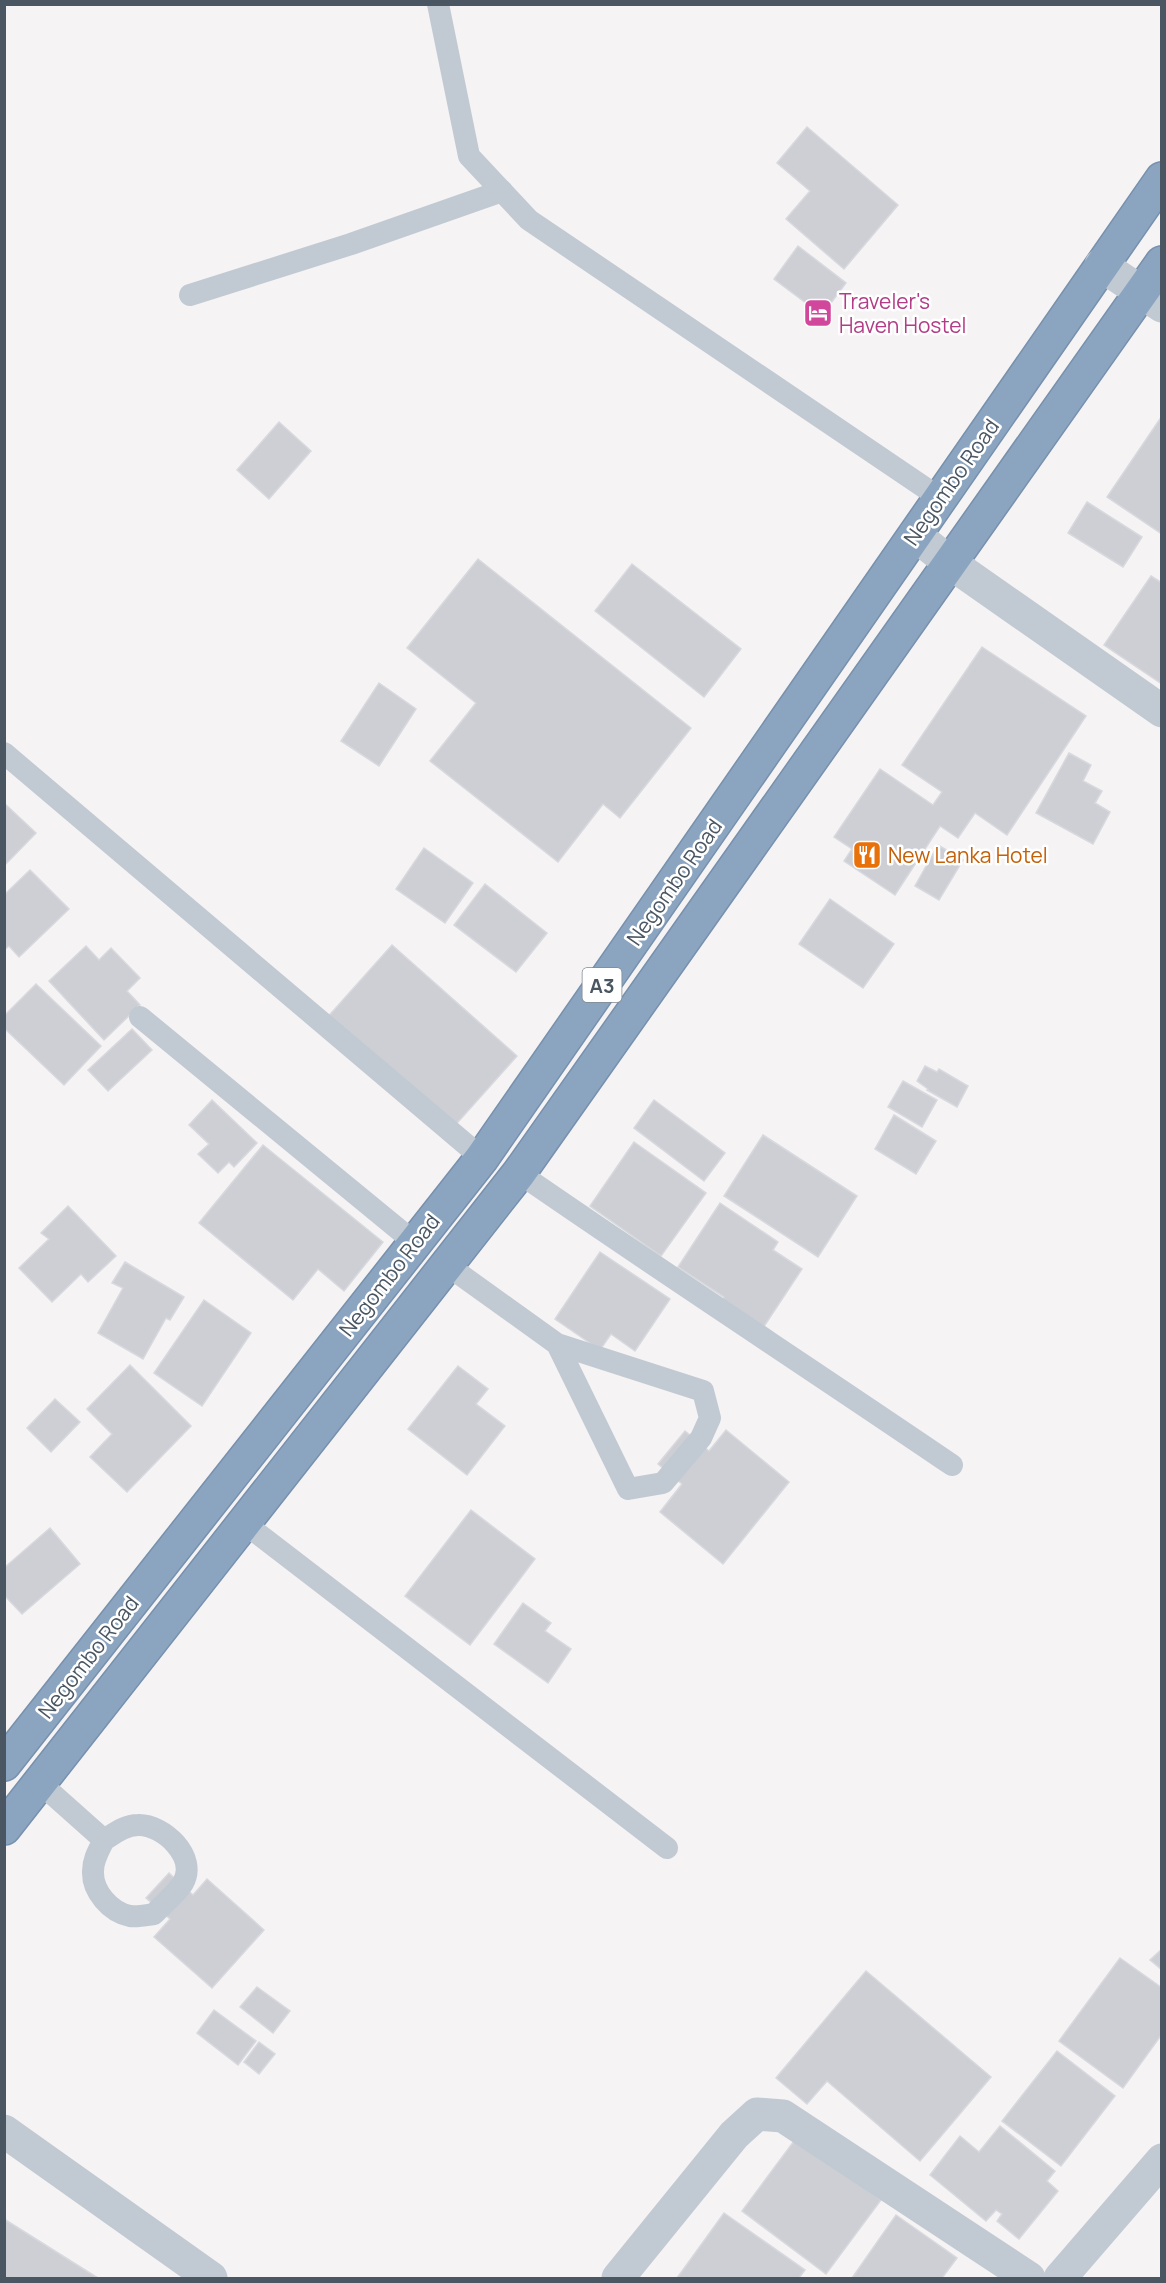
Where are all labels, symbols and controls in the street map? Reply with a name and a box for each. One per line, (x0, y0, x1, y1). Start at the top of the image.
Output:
place label: Traveler's Haven Hostel (839, 287, 966, 339)
hotel icon: Traveler's Haven Hostel (802, 297, 834, 329)
street label: Negombo Road (897, 413, 1005, 551)
street label: Negombo Road (620, 813, 728, 951)
restaurant icon: New Lanka Hotel (851, 839, 883, 871)
place label: New Lanka Hotel (888, 841, 1048, 869)
road number: A3 (582, 968, 622, 1002)
street label: Negombo Road (332, 1208, 446, 1342)
street label: Negombo Road (31, 1590, 145, 1724)

